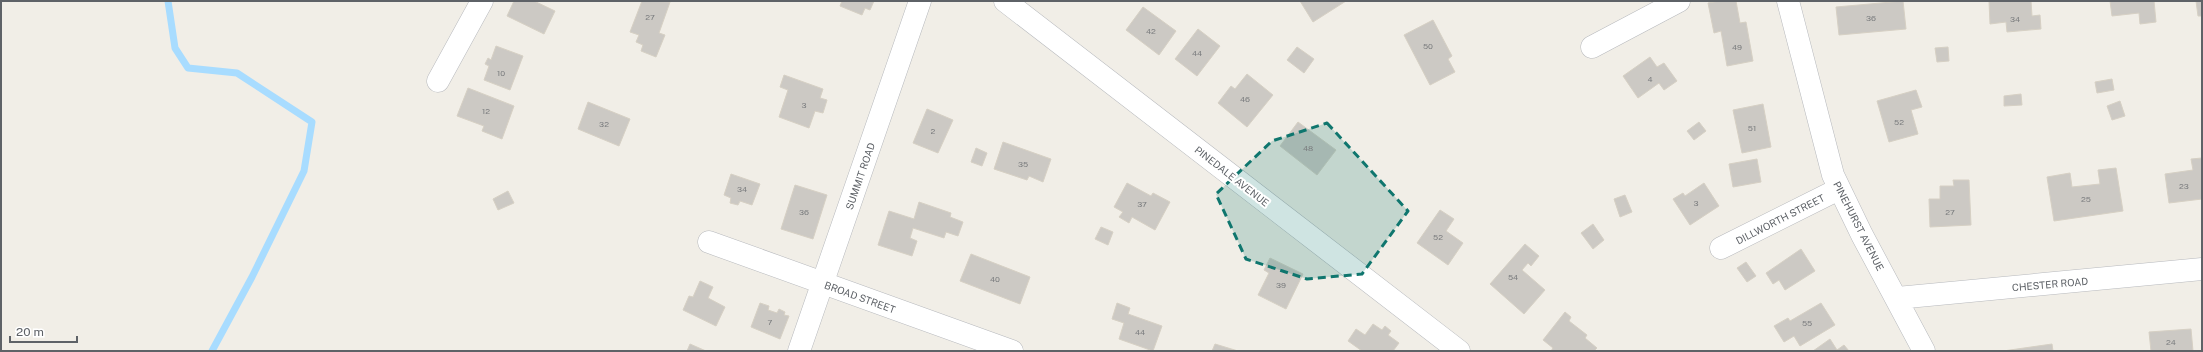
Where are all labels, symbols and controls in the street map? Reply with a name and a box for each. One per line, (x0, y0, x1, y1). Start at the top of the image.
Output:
house number: 27 (645, 12, 655, 22)
house number: 36 (1866, 13, 1876, 23)
house number: 34 (2010, 14, 2020, 24)
house number: 42 (1146, 26, 1156, 36)
house number: 50 (1423, 41, 1433, 51)
house number: 49 (1732, 42, 1742, 52)
house number: 44 (1192, 48, 1202, 58)
house number: 10 (497, 68, 505, 78)
house number: 4 (1647, 74, 1653, 84)
house number: 46 (1240, 94, 1250, 104)
house number: 3 (801, 100, 807, 110)
house number: 12 (482, 106, 490, 116)
house number: 52 (1894, 117, 1904, 127)
house number: 32 (599, 119, 609, 129)
house number: 51 (1748, 123, 1756, 133)
house number: 2 (931, 126, 936, 136)
street label: SUMMIT ROAD (843, 141, 877, 211)
street label: PINEDALE AVENUE (1193, 143, 1271, 209)
house number: 48 (1303, 143, 1313, 153)
house number: 35 (1018, 159, 1028, 169)
street label: PINEHURST AVENUE (1831, 179, 1887, 273)
house number: 23 (2179, 181, 2189, 191)
house number: 34 (737, 184, 747, 194)
street label: DILLWORTH STREET (1734, 191, 1826, 247)
house number: 25 (2081, 194, 2091, 204)
house number: 3 (1693, 198, 1699, 208)
house number: 37 (1137, 199, 1147, 209)
house number: 36 (799, 207, 809, 217)
house number: 27 (1945, 207, 1955, 217)
house number: 52 (1433, 232, 1443, 242)
house number: 54 (1508, 272, 1518, 282)
house number: 40 (990, 274, 1000, 284)
street label: CHESTER ROAD (2011, 275, 2089, 293)
street label: BROAD STREET (823, 279, 897, 315)
house number: 39 (1276, 280, 1286, 290)
house number: 7 (768, 317, 773, 327)
scale bar (10, 318, 77, 344)
house number: 55 (1802, 318, 1812, 328)
text: 20 m (16, 325, 44, 339)
house number: 44 (1135, 327, 1145, 337)
house number: 24 (2166, 337, 2176, 347)

